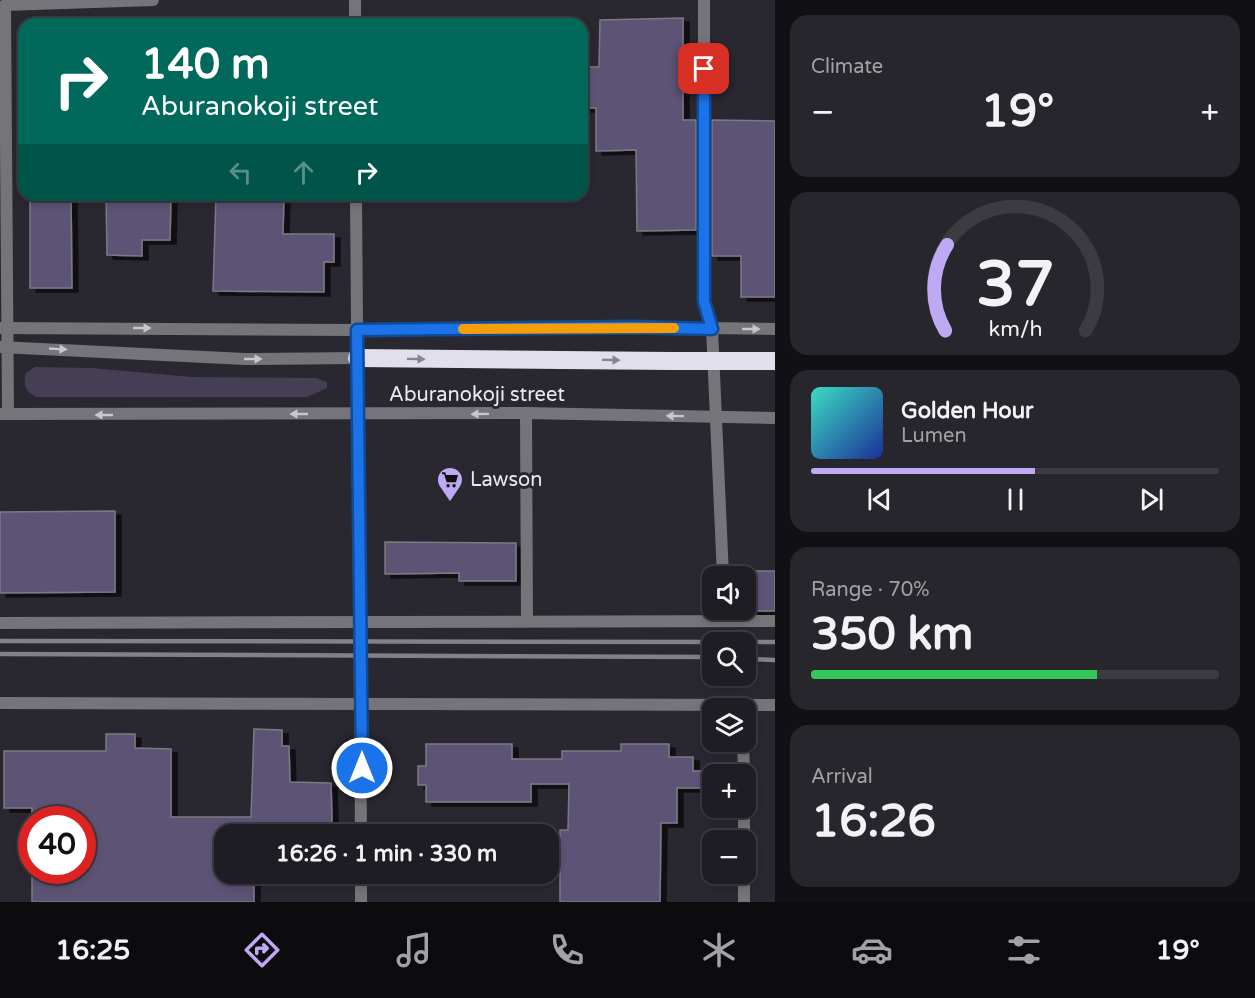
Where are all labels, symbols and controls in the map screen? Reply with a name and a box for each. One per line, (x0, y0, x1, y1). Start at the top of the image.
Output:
text: 140 m (141, 39, 270, 90)
icon: right (42, 42, 120, 120)
pin (678, 43, 729, 94)
icon: arrive (687, 52, 720, 85)
text: Climate (811, 55, 883, 79)
text: 19° (981, 85, 1054, 139)
text: Aburanokoji street (141, 90, 378, 123)
text: − (811, 93, 835, 132)
text: + (1200, 93, 1219, 132)
icon: left (224, 156, 257, 189)
icon: ahead (287, 156, 320, 189)
icon: right (350, 156, 383, 189)
text: 37 (976, 248, 1054, 323)
text: km/h (988, 316, 1042, 342)
one-way arrow (133, 323, 152, 333)
one-way arrow (742, 324, 761, 334)
one-way arrow (49, 345, 68, 354)
one-way arrow (244, 354, 263, 364)
one-way arrow (406, 354, 425, 364)
one-way arrow (601, 355, 620, 365)
street label: Aburanokoji street (389, 383, 565, 407)
text: Golden Hour (901, 398, 1033, 424)
one-way arrow (289, 409, 308, 419)
one-way arrow (470, 409, 489, 419)
one-way arrow (94, 410, 113, 420)
one-way arrow (665, 411, 684, 421)
text: Lumen (901, 424, 967, 448)
supermarket icon: Lawson (435, 465, 465, 503)
place label: Lawson (470, 468, 542, 492)
icon: previous (863, 483, 896, 516)
icon: pause (999, 483, 1032, 516)
icon: next (1135, 483, 1168, 516)
map controls (702, 566, 756, 884)
button: sound (702, 566, 756, 620)
text: Range · 70% (811, 578, 930, 602)
text: 350 km (811, 608, 973, 662)
button: search (702, 632, 756, 686)
button: layers (702, 698, 756, 752)
position arrow (330, 736, 394, 800)
button: + (702, 764, 756, 818)
text: Arrival (811, 765, 873, 789)
text: 16:26 (811, 795, 936, 849)
speed limit sign: 40 (18, 806, 96, 884)
button: − (702, 830, 756, 884)
text: 16:26 · 1 min · 330 m (276, 841, 497, 867)
icon: directions (241, 929, 283, 971)
icon: music (393, 929, 435, 971)
icon: phone (546, 929, 588, 971)
icon: climate (698, 929, 740, 971)
icon: car (851, 929, 893, 971)
icon: filters (1003, 929, 1045, 971)
text: 16:25 (55, 934, 130, 967)
text: 19° (1156, 934, 1200, 967)

